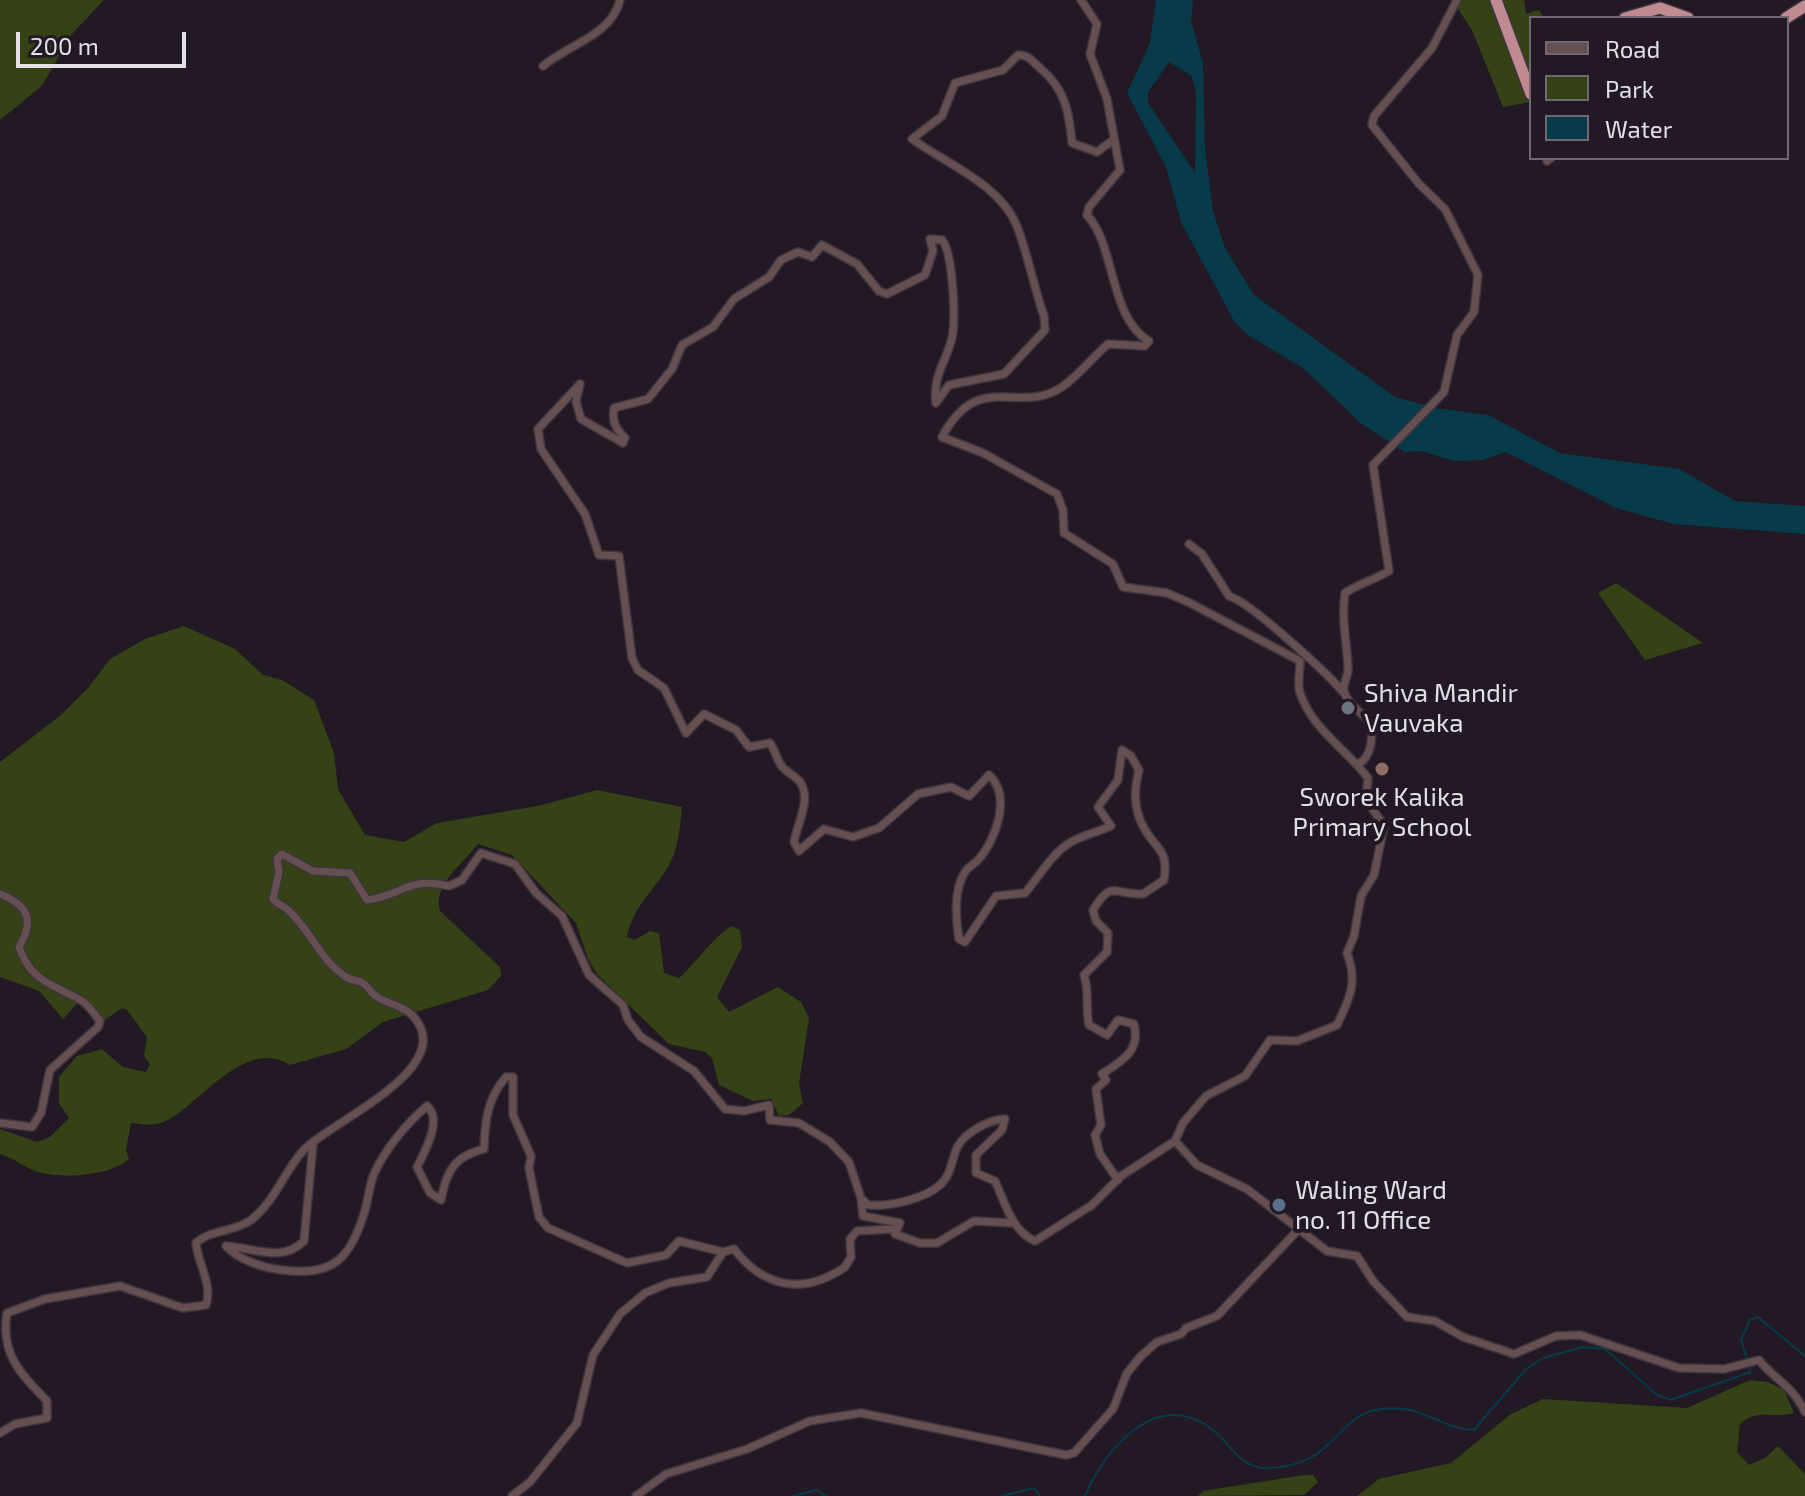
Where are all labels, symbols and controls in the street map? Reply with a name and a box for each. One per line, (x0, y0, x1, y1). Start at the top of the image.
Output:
scale bar (20, 16, 190, 66)
legend (1529, 16, 1789, 160)
text: 200 m (30, 31, 99, 60)
text: Road (1605, 34, 1660, 63)
text: Park (1605, 74, 1654, 103)
text: Water (1605, 114, 1672, 143)
place label: Shiva Mandir Vauvaka (1364, 677, 1518, 738)
marker: Shiva Mandir Vauvaka (1339, 699, 1357, 717)
marker: Sworek Kalika Primary School (1373, 760, 1391, 778)
place label: Sworek Kalika Primary School (1293, 781, 1471, 842)
place label: Waling Ward no. 11 Office (1295, 1174, 1447, 1236)
marker: Waling Ward no. 11 Office (1270, 1196, 1288, 1214)

